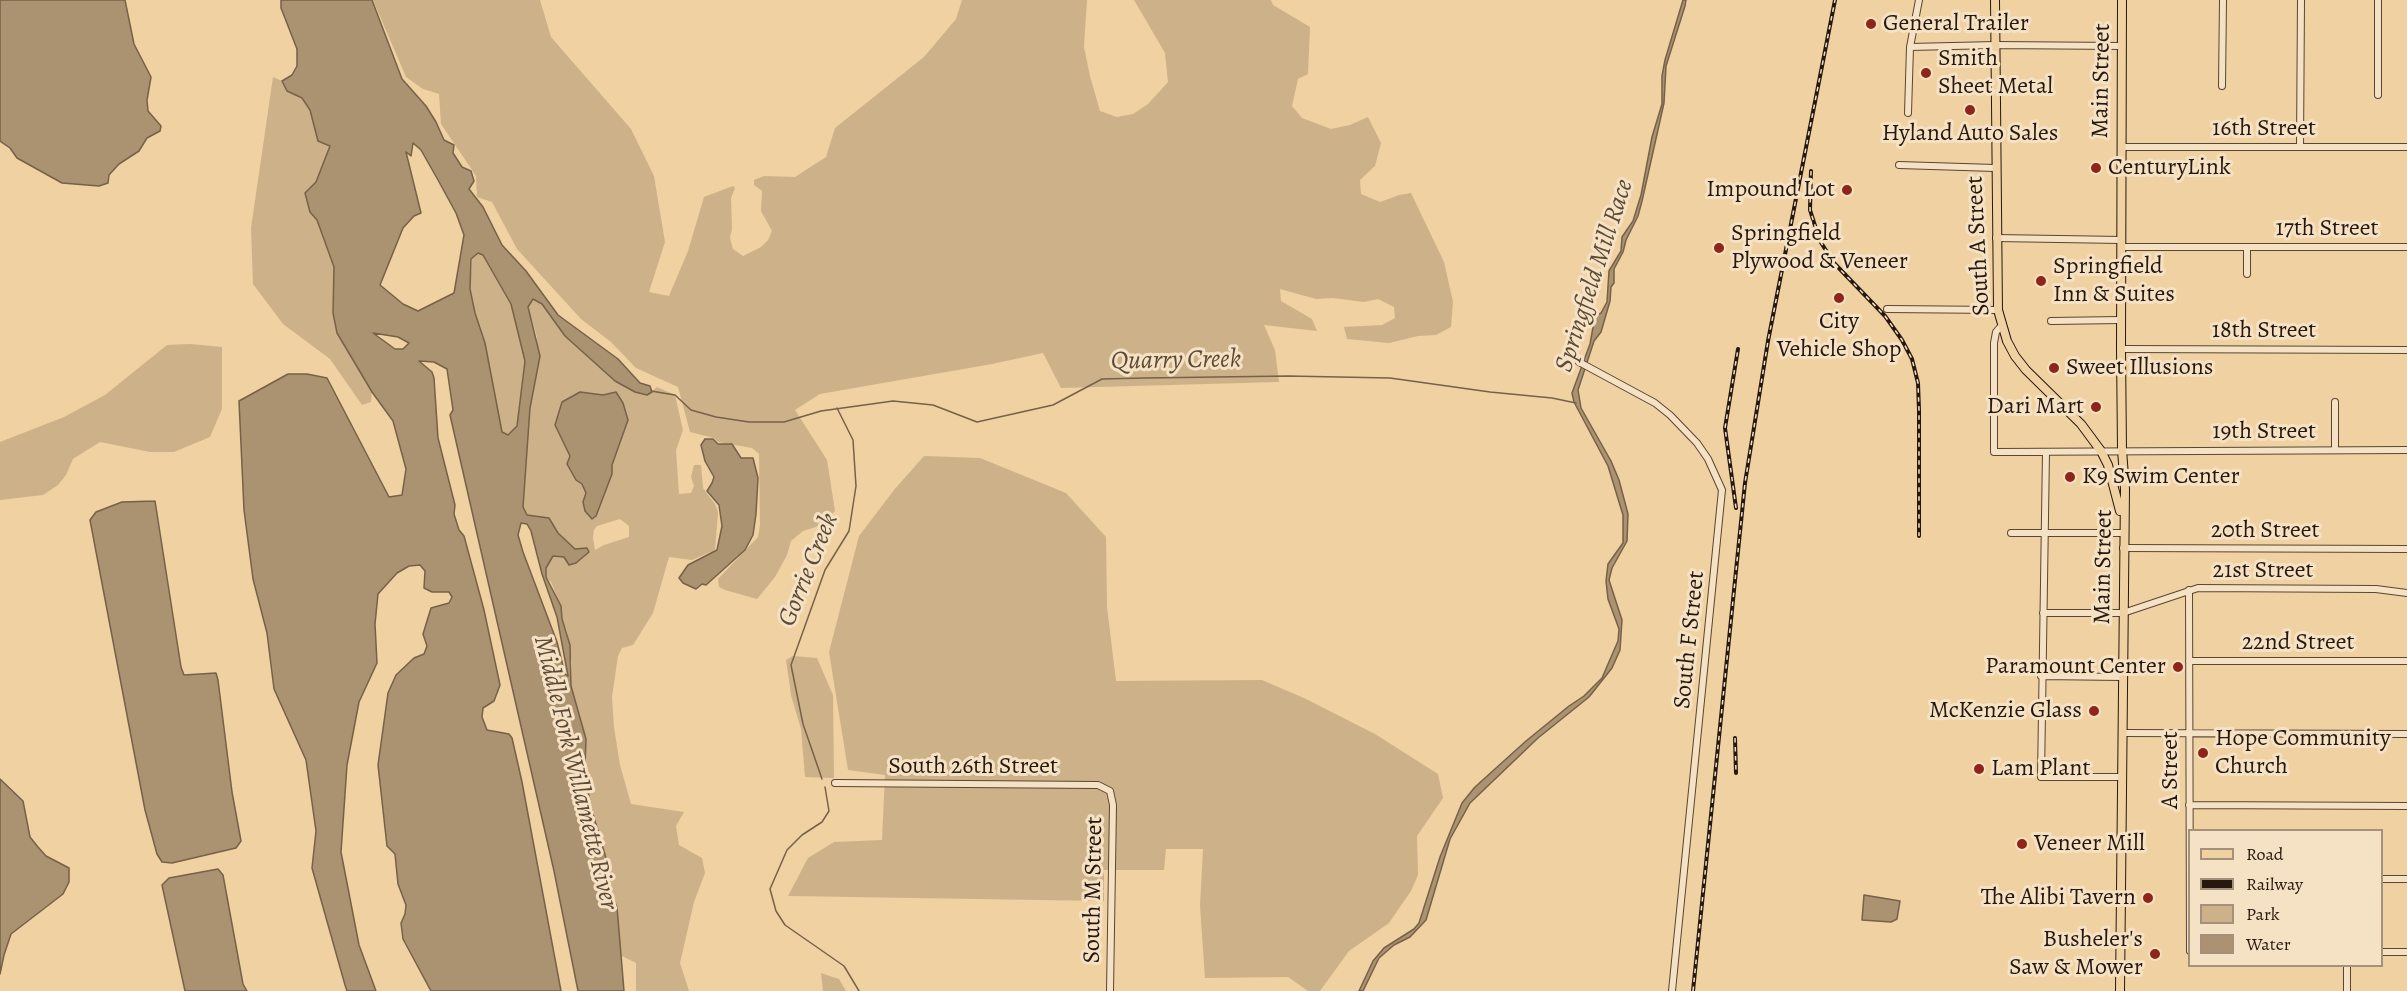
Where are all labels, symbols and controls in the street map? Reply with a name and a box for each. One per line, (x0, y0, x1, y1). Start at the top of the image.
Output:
place label: General Trailer (1883, 10, 2029, 38)
marker: General Trailer (1864, 17, 1878, 31)
street label: Main Street (2087, 23, 2117, 139)
place label: Smith Sheet Metal (1938, 45, 2053, 101)
marker: Smith Sheet Metal (1919, 66, 1933, 80)
marker: Hyland Auto Sales (1963, 103, 1977, 117)
street label: 16th Street (2212, 115, 2316, 143)
place label: Hyland Auto Sales (1882, 120, 2058, 148)
place label: CenturyLink (2108, 154, 2231, 182)
marker: CenturyLink (2089, 161, 2103, 175)
street label: South A Street (1961, 175, 1997, 317)
water label: Springfield Mill Race (1549, 176, 1641, 376)
place label: Impound Lot (1706, 176, 1835, 204)
marker: Impound Lot (1840, 183, 1854, 197)
street label: 17th Street (2276, 215, 2378, 243)
place label: Springfield Plywood & Veneer (1731, 220, 1908, 276)
marker: Springfield Plywood & Veneer (1712, 241, 1726, 255)
place label: Springfield Inn & Suites (2053, 253, 2175, 309)
marker: Springfield Inn & Suites (2034, 274, 2048, 288)
marker: City Vehicle Shop (1832, 291, 1846, 305)
place label: City Vehicle Shop (1777, 308, 1901, 364)
street label: 18th Street (2212, 317, 2316, 345)
water label: Quarry Creek (1111, 344, 1241, 378)
place label: Sweet Illusions (2066, 354, 2213, 382)
marker: Sweet Illusions (2047, 361, 2061, 375)
place label: Dari Mart (1987, 393, 2084, 421)
marker: Dari Mart (2089, 400, 2103, 414)
street label: 19th Street (2212, 418, 2316, 446)
place label: K9 Swim Center (2082, 463, 2240, 491)
marker: K9 Swim Center (2063, 470, 2077, 484)
water label: Gorrie Creek (772, 509, 846, 631)
street label: Main Street (2089, 509, 2119, 625)
street label: 20th Street (2211, 517, 2319, 545)
street label: 21st Street (2213, 557, 2313, 585)
street label: South F Street (1668, 570, 1712, 710)
street label: 22nd Street (2242, 629, 2354, 657)
water label: Middle Fork Willamette River (526, 633, 624, 913)
place label: Paramount Center (1985, 653, 2166, 681)
marker: Paramount Center (2171, 660, 2185, 674)
place label: McKenzie Glass (1929, 697, 2082, 725)
marker: McKenzie Glass (2087, 704, 2101, 718)
place label: Hope Community Church (2215, 725, 2391, 781)
street label: A Street (2157, 731, 2185, 809)
marker: Hope Community Church (2196, 746, 2210, 760)
street label: South 26th Street (888, 753, 1058, 781)
place label: Lam Plant (1991, 755, 2090, 783)
marker: Lam Plant (1972, 762, 1986, 776)
street label: South M Street (1078, 816, 1110, 964)
legend (2188, 829, 2383, 967)
place label: Veneer Mill (2034, 830, 2145, 858)
marker: Veneer Mill (2015, 837, 2029, 851)
text: Road (2246, 842, 2283, 866)
text: Railway (2246, 872, 2303, 896)
place label: The Alibi Tavern (1981, 884, 2136, 912)
marker: The Alibi Tavern (2141, 891, 2155, 905)
text: Park (2246, 902, 2280, 926)
place label: Busheler's Saw & Mower (2009, 926, 2143, 982)
text: Water (2246, 932, 2291, 956)
marker: Busheler's Saw & Mower (2148, 947, 2162, 961)

